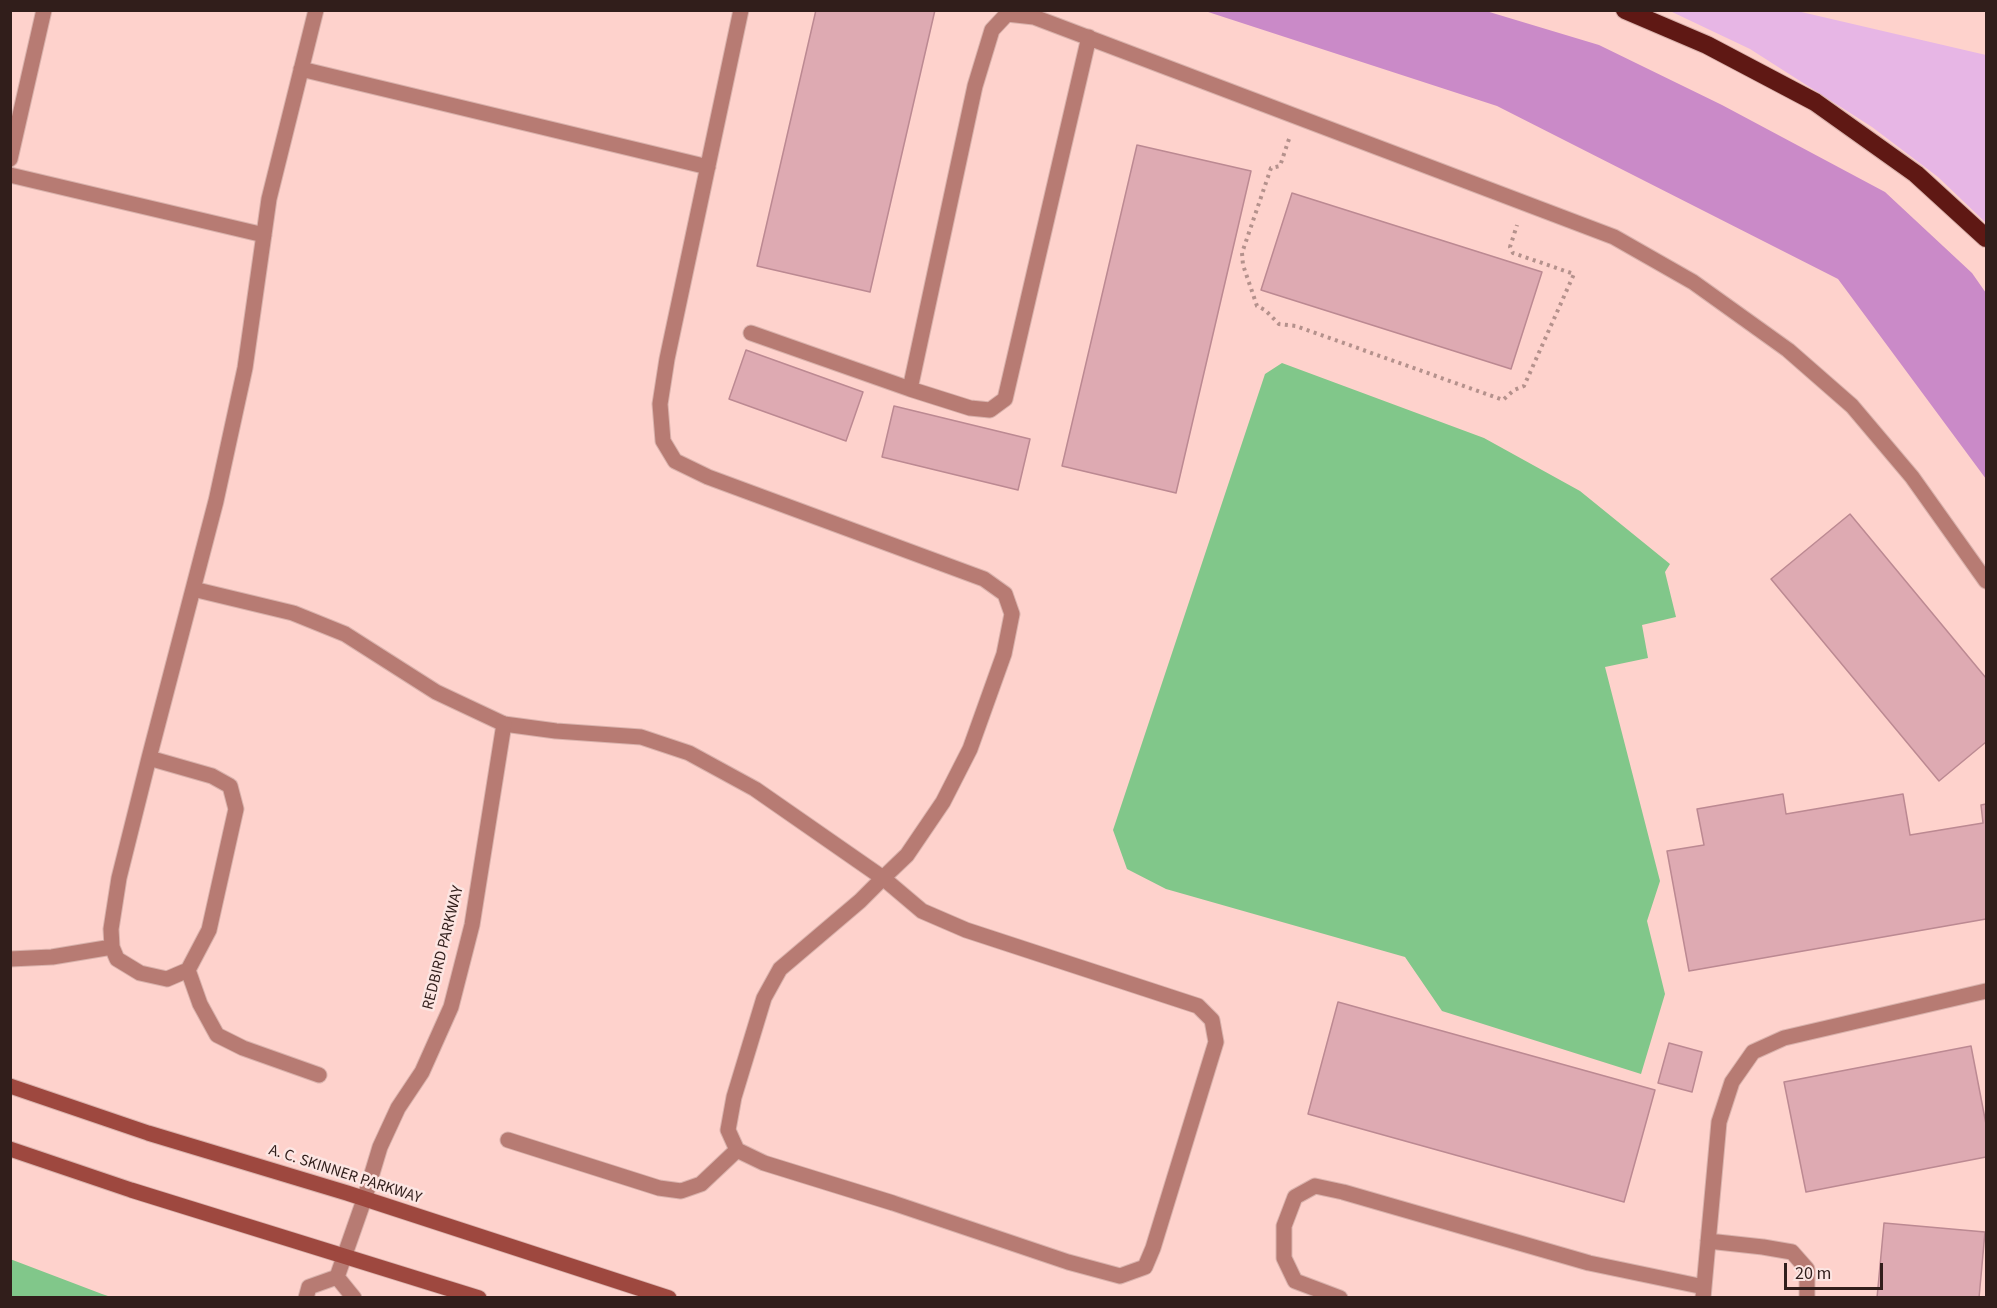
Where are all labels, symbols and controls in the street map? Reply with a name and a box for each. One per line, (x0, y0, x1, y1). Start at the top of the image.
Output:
street label: REDBIRD PARKWAY (419, 884, 469, 1012)
street label: A. C. SKINNER PARKWAY (266, 1141, 424, 1209)
scale bar (1787, 1251, 1886, 1289)
text: 20 m (1795, 1261, 1831, 1286)

